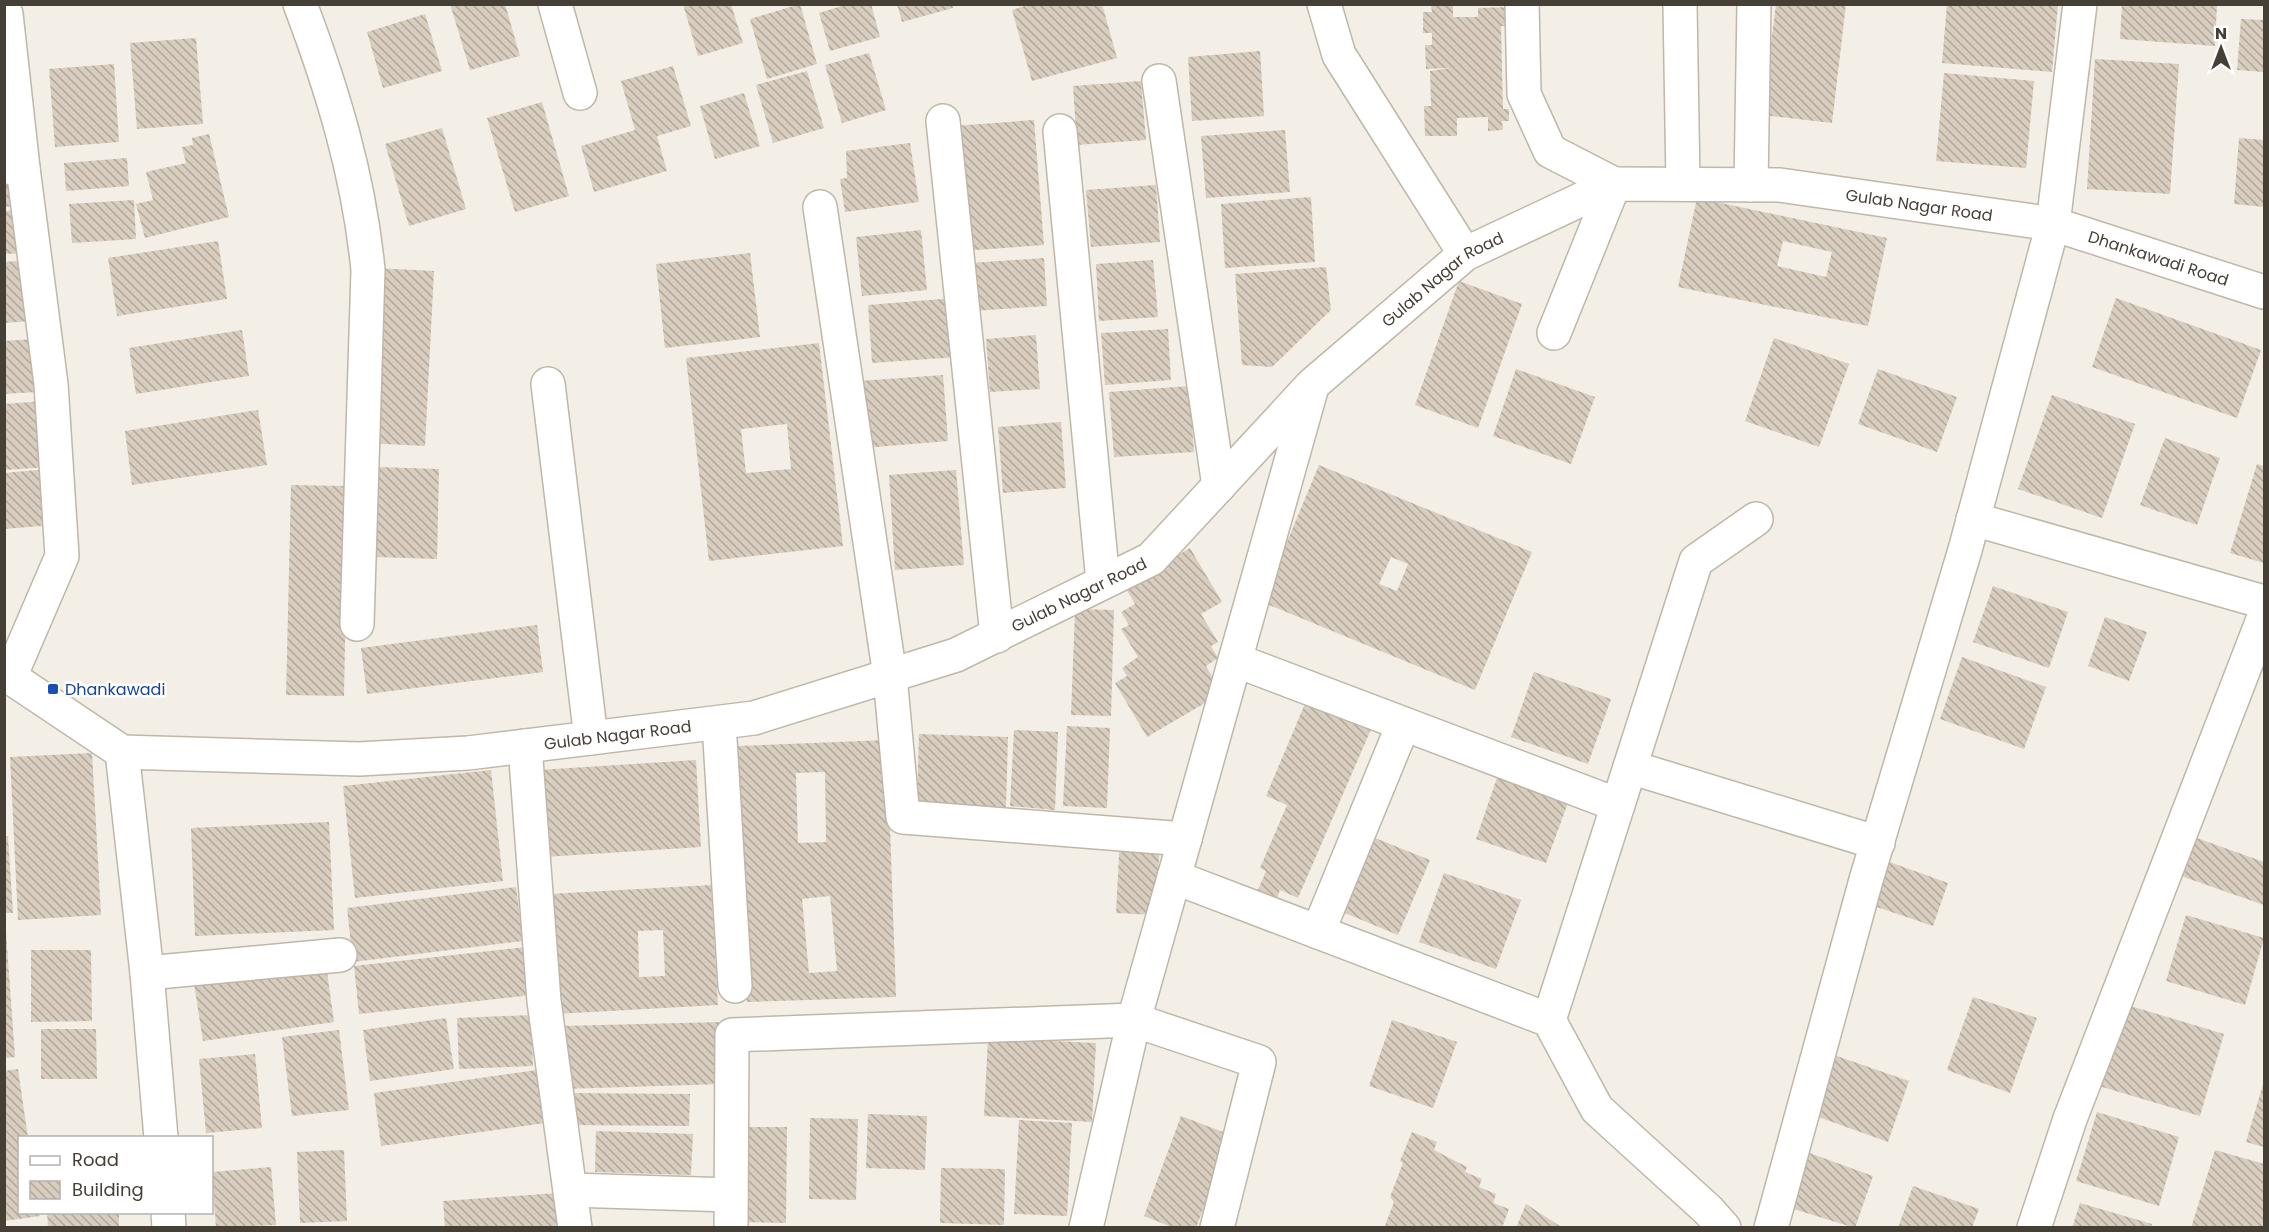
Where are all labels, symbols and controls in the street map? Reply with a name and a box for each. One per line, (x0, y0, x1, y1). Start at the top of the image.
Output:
north arrow (2191, 18, 2251, 78)
text: N (2215, 22, 2227, 45)
street label: Gulab Nagar Road (1844, 184, 1994, 227)
street label: Dhankawadi Road (2085, 225, 2231, 292)
street label: Gulab Nagar Road (1377, 226, 1507, 333)
street label: Gulab Nagar Road (1008, 552, 1151, 638)
place label: Dhankawadi (65, 678, 165, 701)
marker: Dhankawadi (46, 682, 60, 696)
street label: Gulab Nagar Road (543, 715, 693, 756)
legend (18, 1136, 213, 1214)
text: Road (72, 1147, 119, 1172)
text: Building (72, 1177, 144, 1202)

